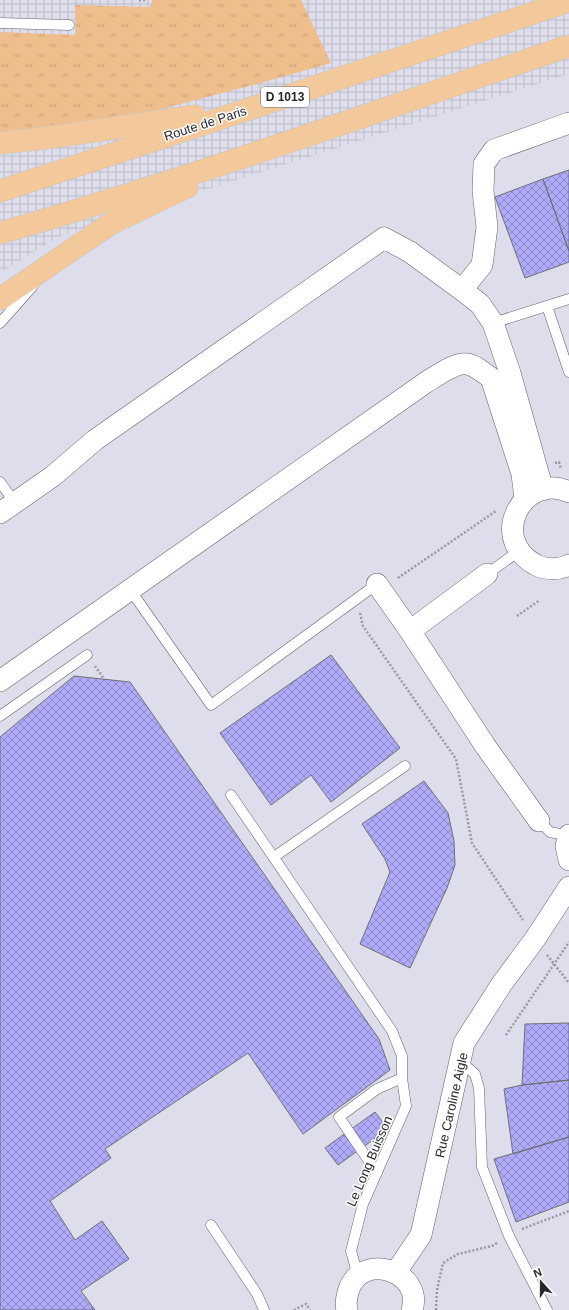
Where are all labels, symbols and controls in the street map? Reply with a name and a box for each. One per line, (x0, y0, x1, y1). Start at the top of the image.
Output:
road number: D 1013 (261, 87, 309, 107)
street label: Route de Paris (162, 103, 249, 144)
street label: Rue Caroline Aigle (432, 1051, 471, 1159)
street label: Le Long Buisson (344, 1114, 395, 1209)
north arrow (521, 1262, 561, 1302)
text: N (532, 1266, 543, 1280)

